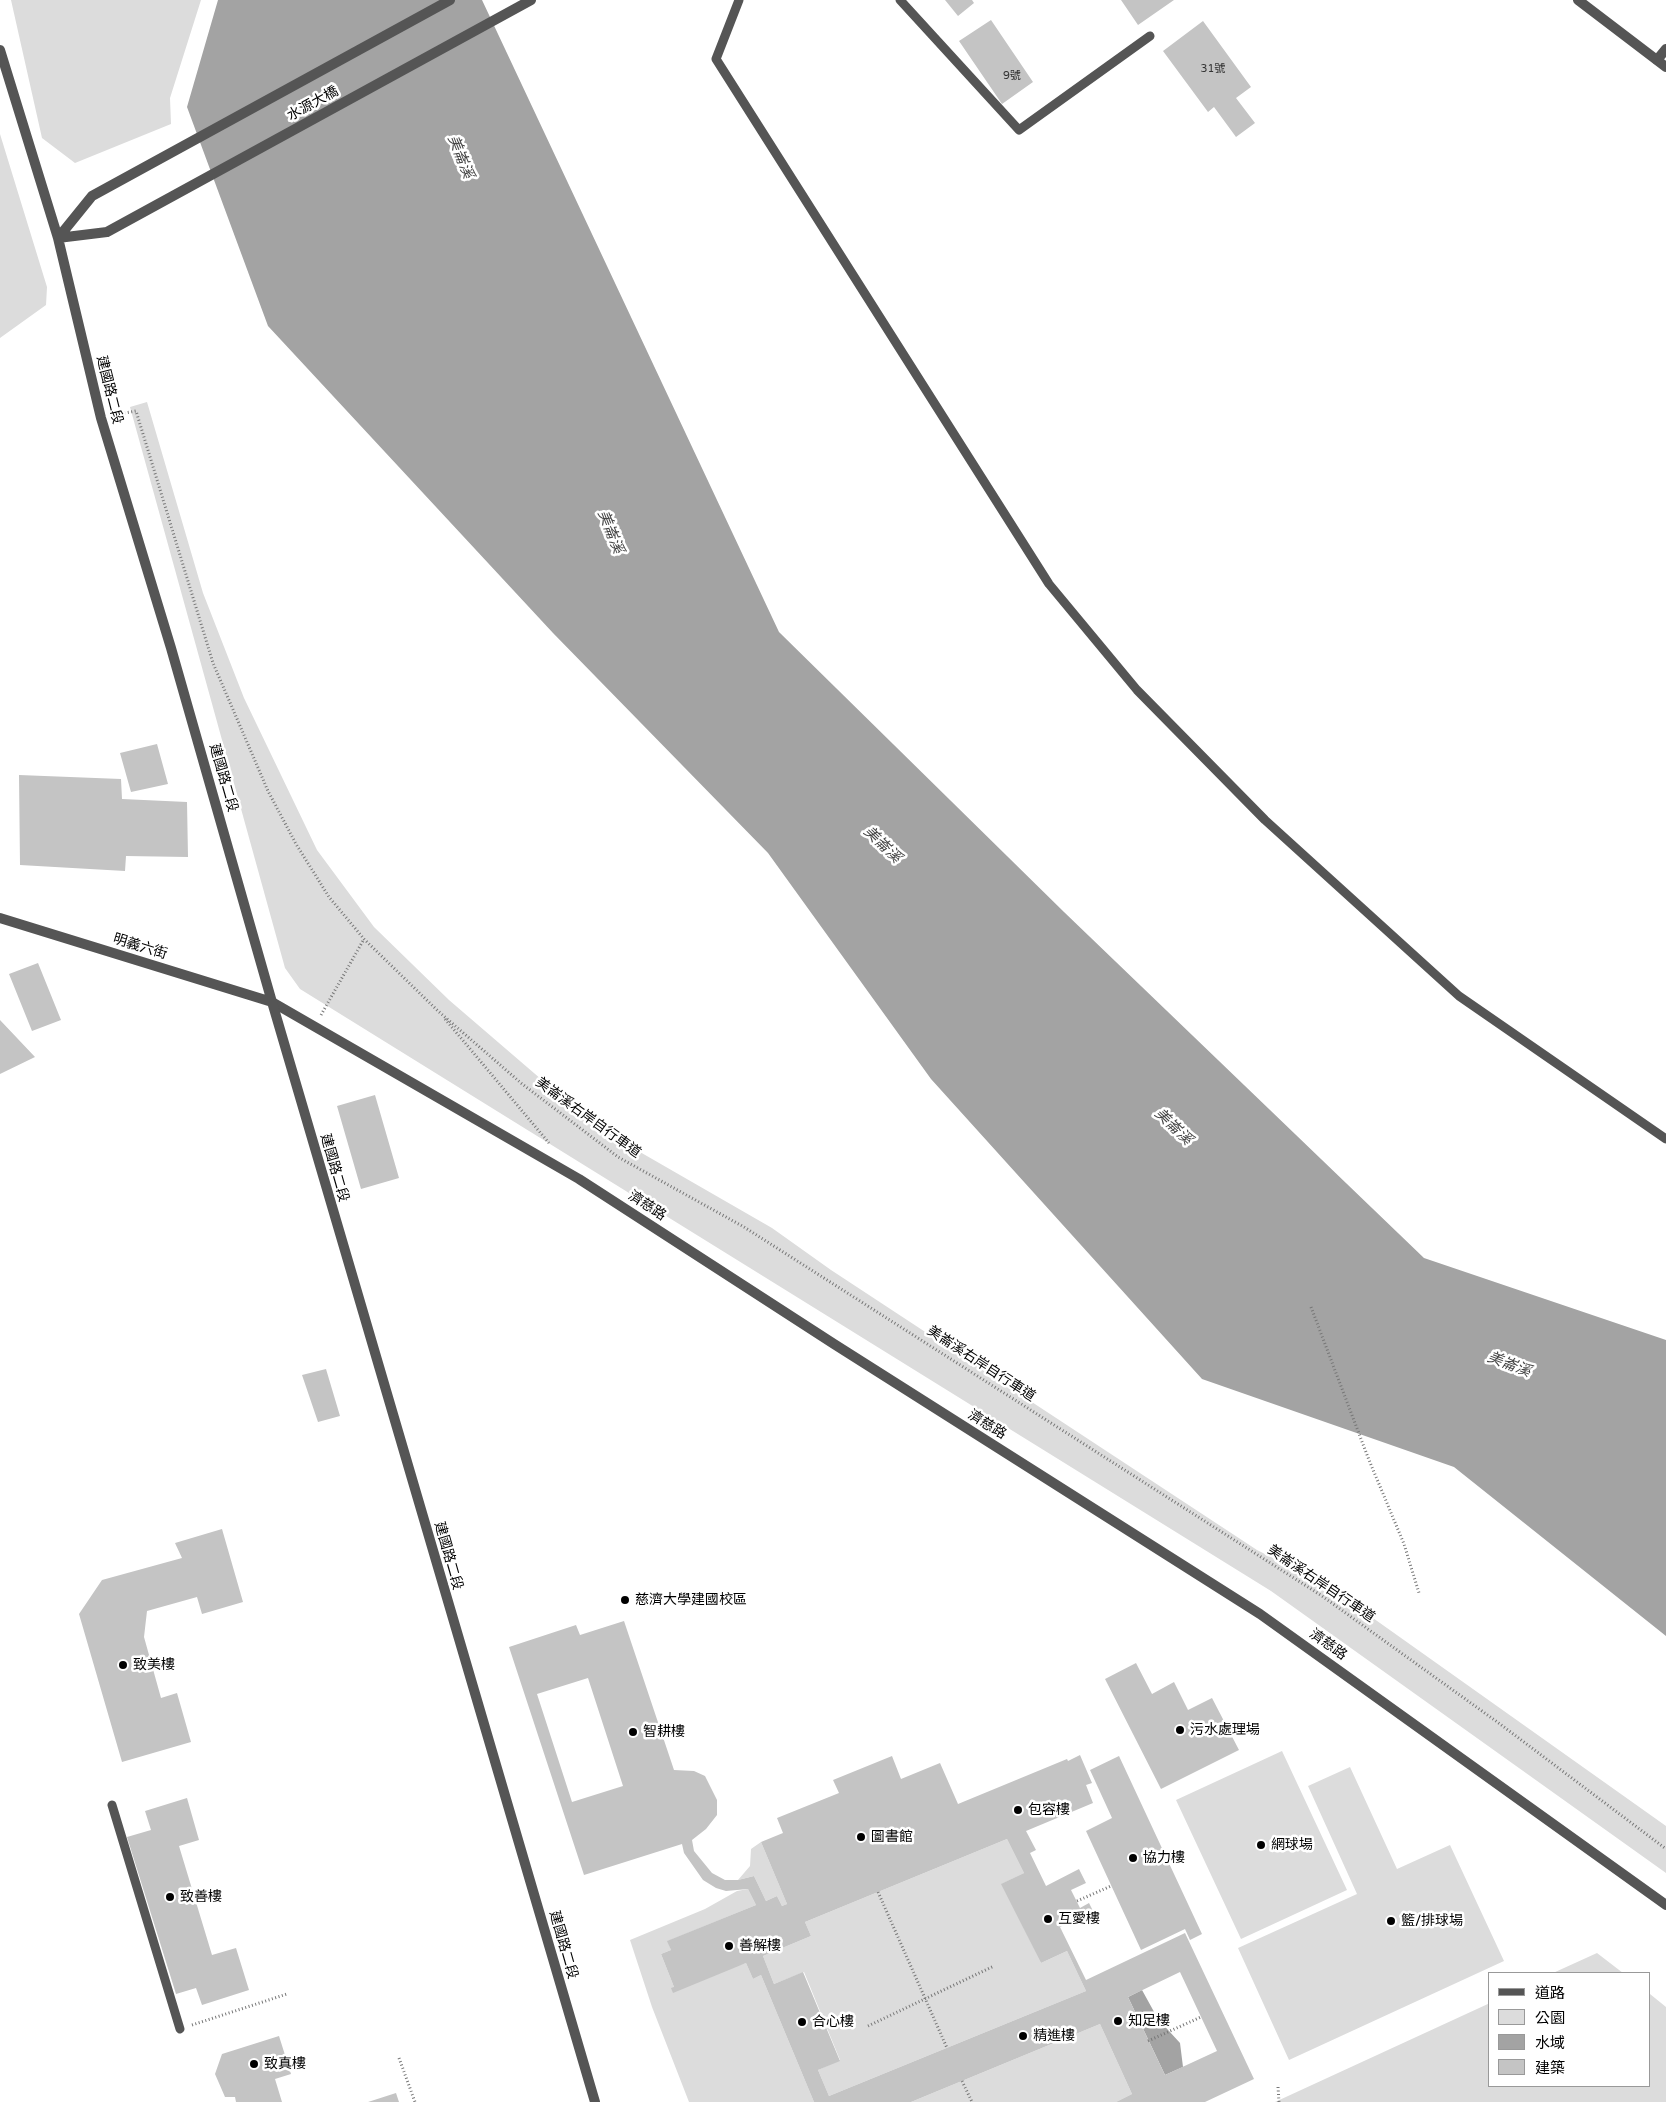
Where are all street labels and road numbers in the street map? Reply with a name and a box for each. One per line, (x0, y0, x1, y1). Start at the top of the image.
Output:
street label: 水源大橋 (284, 83, 342, 125)
street label: 建國路二段 (92, 354, 126, 426)
street label: 建國路二段 (205, 742, 241, 814)
street label: 明義六街 (111, 931, 169, 963)
street label: 美崙溪右岸自行車道 (532, 1074, 644, 1162)
street label: 建國路二段 (316, 1132, 352, 1204)
street label: 濟慈路 (625, 1188, 669, 1224)
street label: 美崙溪右岸自行車道 (924, 1323, 1038, 1405)
street label: 濟慈路 (965, 1407, 1009, 1443)
street label: 建國路二段 (430, 1520, 466, 1592)
street label: 美崙溪右岸自行車道 (1264, 1542, 1378, 1626)
street label: 濟慈路 (1306, 1626, 1350, 1664)
street label: 建國路二段 (545, 1909, 581, 1981)

